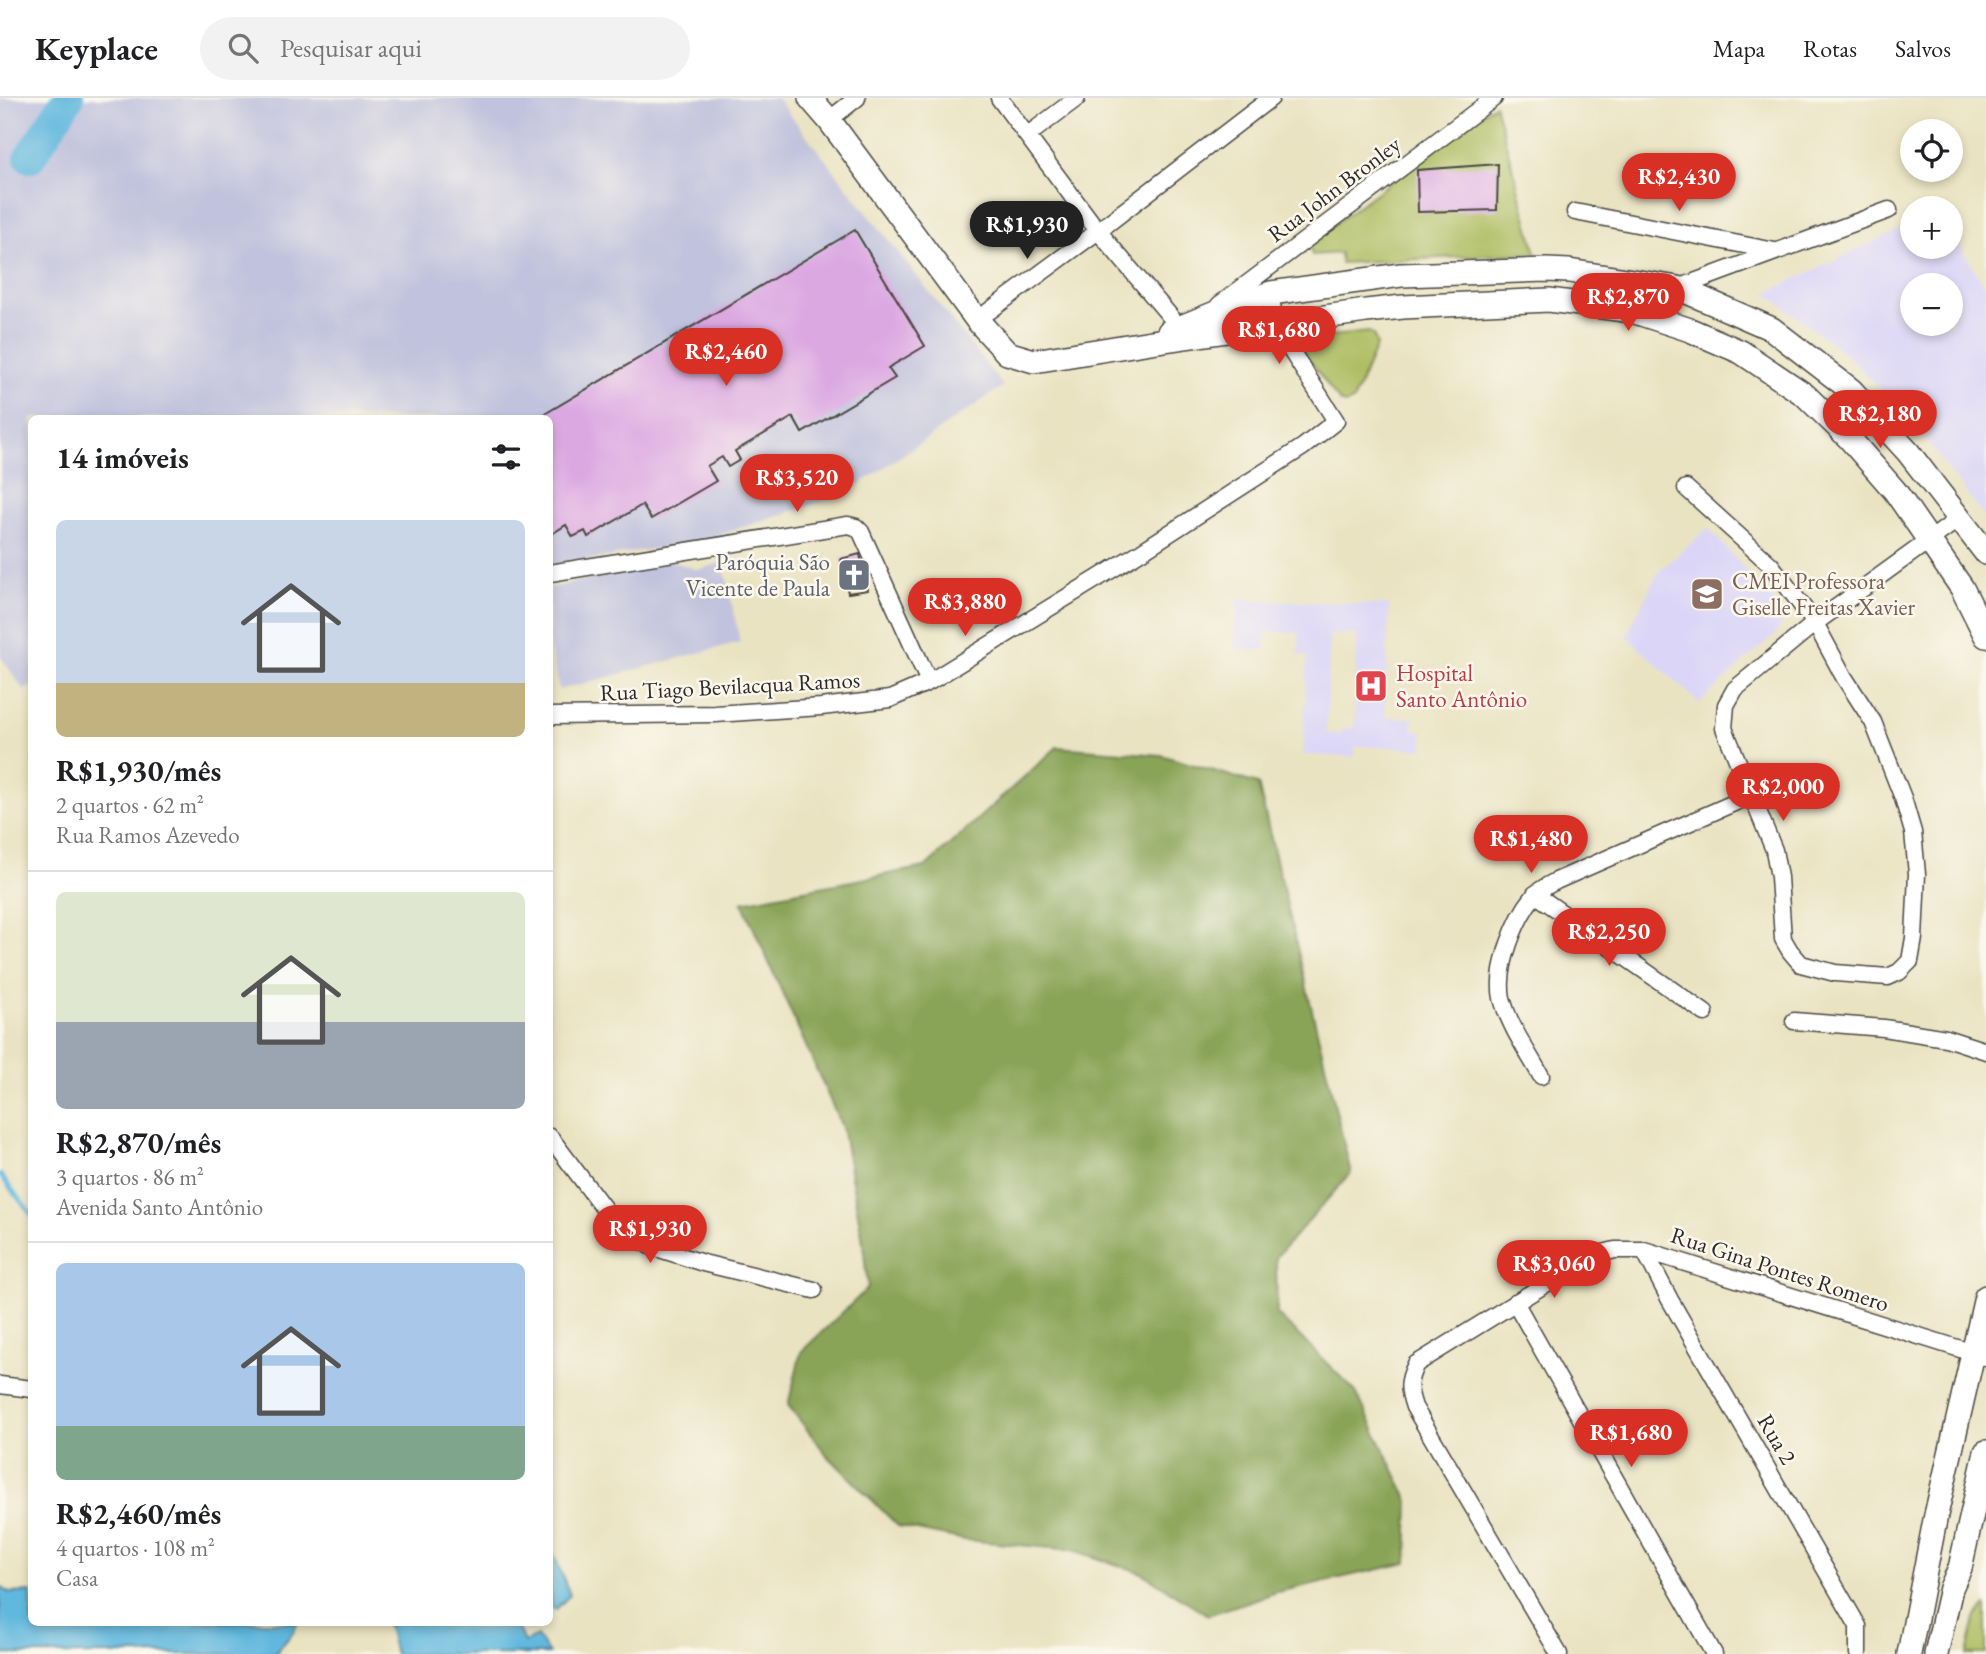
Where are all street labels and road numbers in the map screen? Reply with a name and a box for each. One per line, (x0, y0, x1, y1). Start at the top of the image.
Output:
street label: Rua John Bronley (1261, 129, 1407, 249)
street label: Rua Tiago Bevilacqua Ramos (599, 664, 861, 708)
street label: Rua Gina Pontes Romero (1667, 1220, 1893, 1318)
street label: Rua 2 (1751, 1408, 1803, 1470)

